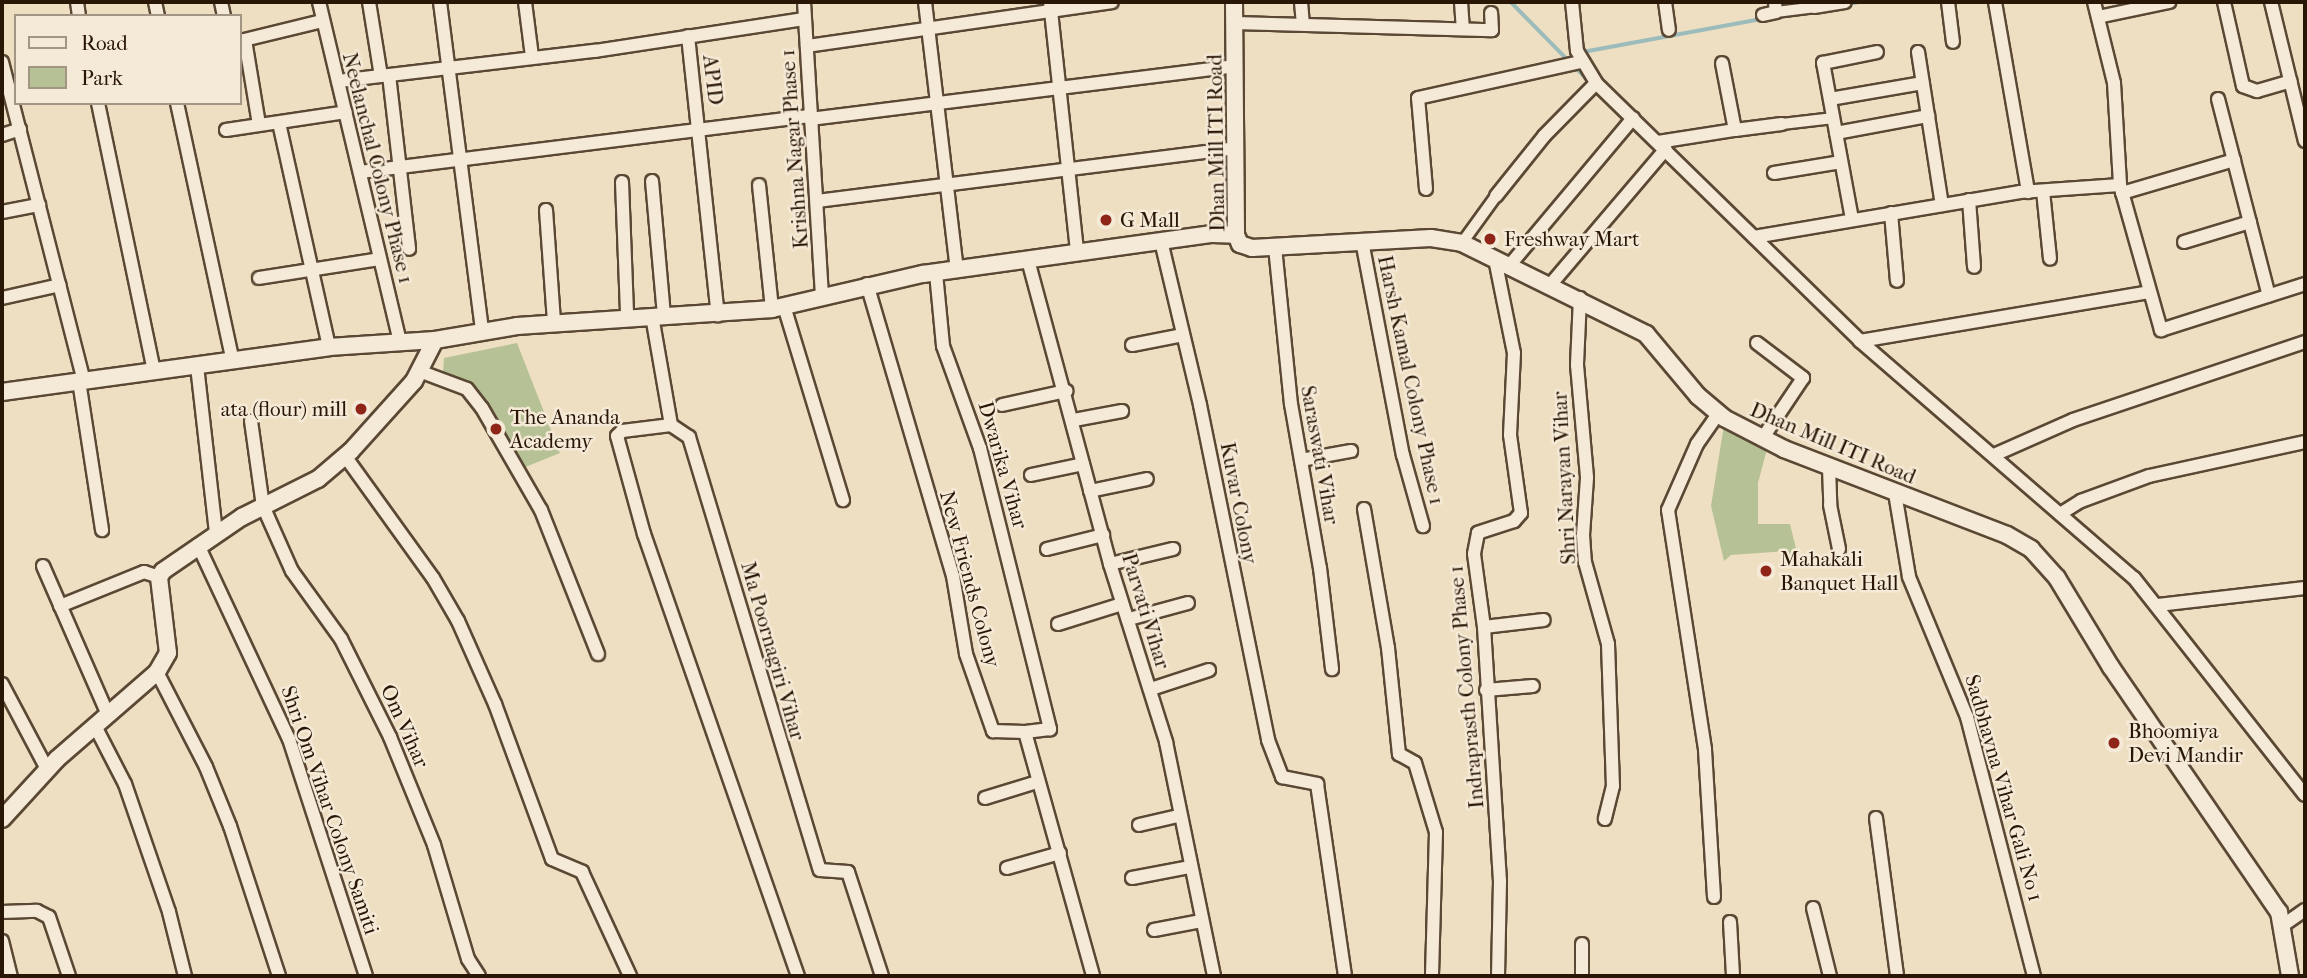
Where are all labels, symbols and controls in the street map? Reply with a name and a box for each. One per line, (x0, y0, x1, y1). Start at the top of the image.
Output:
legend (14, 14, 242, 105)
text: Road (81, 31, 128, 55)
street label: Krishna Nagar Phase 1 (774, 48, 814, 250)
street label: Neelanchal Colony Phase 1 (337, 50, 419, 286)
street label: APID (697, 53, 729, 107)
street label: Dhan Mill ITI Road (1202, 54, 1230, 232)
text: Park (81, 66, 123, 90)
place label: G Mall (1120, 207, 1180, 233)
marker: G Mall (1098, 212, 1114, 228)
place label: Freshway Mart (1504, 226, 1639, 252)
marker: Freshway Mart (1482, 231, 1498, 247)
street label: Harsh Kamal Colony Phase 1 (1372, 253, 1450, 507)
street label: Saraswati Vihar (1295, 384, 1345, 526)
street label: Shri Narayan Vihar (1547, 391, 1581, 565)
place label: ata (flour) mill (221, 396, 347, 422)
street label: Dhan Mill ITI Road (1746, 397, 1920, 489)
street label: Dwarika Vihar (973, 398, 1033, 532)
marker: ata (flour) mill (353, 401, 369, 417)
place label: The Ananda Academy (510, 404, 620, 454)
marker: The Ananda Academy (488, 421, 504, 437)
street label: Kuvar Colony (1215, 440, 1263, 566)
street label: New Friends Colony (934, 488, 1006, 670)
place label: Mahakali Banquet Hall (1780, 546, 1898, 596)
street label: Parvati Vihar (1116, 550, 1176, 672)
street label: Ma Poornagiri Vihar (735, 559, 811, 743)
marker: Mahakali Banquet Hall (1758, 563, 1774, 579)
street label: Indraprasth Colony Phase 1 (1443, 564, 1489, 810)
street label: Sadbhavna Vihar Gali No 1 (1960, 672, 2048, 904)
street label: Om Vihar (375, 680, 435, 772)
street label: Shri Om Vihar Colony Samiti (276, 682, 384, 938)
place label: Bhoomiya Devi Mandir (2128, 718, 2243, 768)
marker: Bhoomiya Devi Mandir (2106, 735, 2122, 751)

